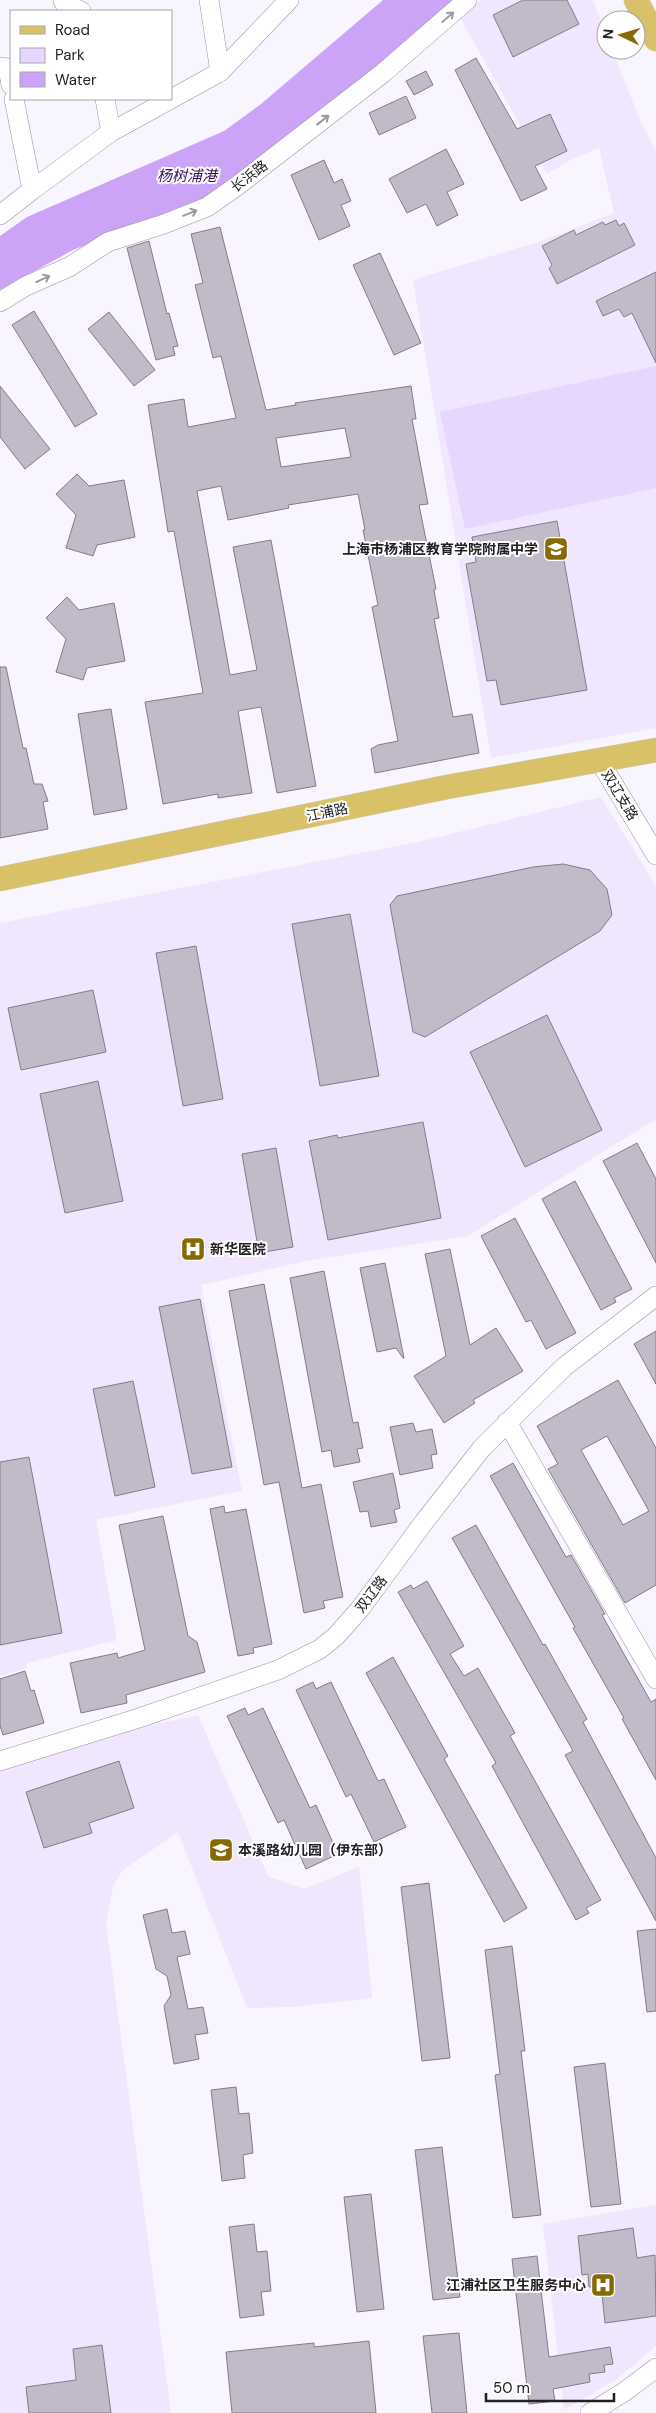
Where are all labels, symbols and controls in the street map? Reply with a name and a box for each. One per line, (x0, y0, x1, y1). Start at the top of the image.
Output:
legend (10, 10, 172, 100)
north arrow (596, 10, 646, 60)
one-way arrow (441, 11, 454, 22)
text: Road (55, 20, 90, 40)
text: N (599, 28, 617, 40)
text: Park (55, 45, 85, 65)
text: Water (55, 70, 97, 90)
one-way arrow (316, 114, 329, 125)
street label: 长浜路 (227, 156, 271, 196)
water label: 杨树浦港 (157, 166, 219, 186)
one-way arrow (183, 208, 198, 217)
one-way arrow (35, 274, 50, 283)
school or university icon: 上海市杨浦区教育学院附属中学 (543, 536, 569, 562)
place label: 上海市杨浦区教育学院附属中学 (342, 540, 538, 558)
street label: 双辽支路 (598, 766, 642, 824)
street label: 江浦路 (305, 799, 349, 825)
hospital icon: 新华医院 (180, 1236, 206, 1262)
place label: 新华医院 (210, 1240, 266, 1258)
street label: 双辽路 (351, 1572, 391, 1616)
school or university icon: 本溪路幼儿园（伊东部） (208, 1837, 234, 1863)
place label: 本溪路幼儿园（伊东部） (238, 1841, 392, 1859)
hospital icon: 江浦社区卫生服务中心 (590, 2272, 616, 2298)
place label: 江浦社区卫生服务中心 (446, 2276, 586, 2294)
scale bar (486, 2370, 614, 2402)
text: 50 m (493, 2378, 530, 2398)

